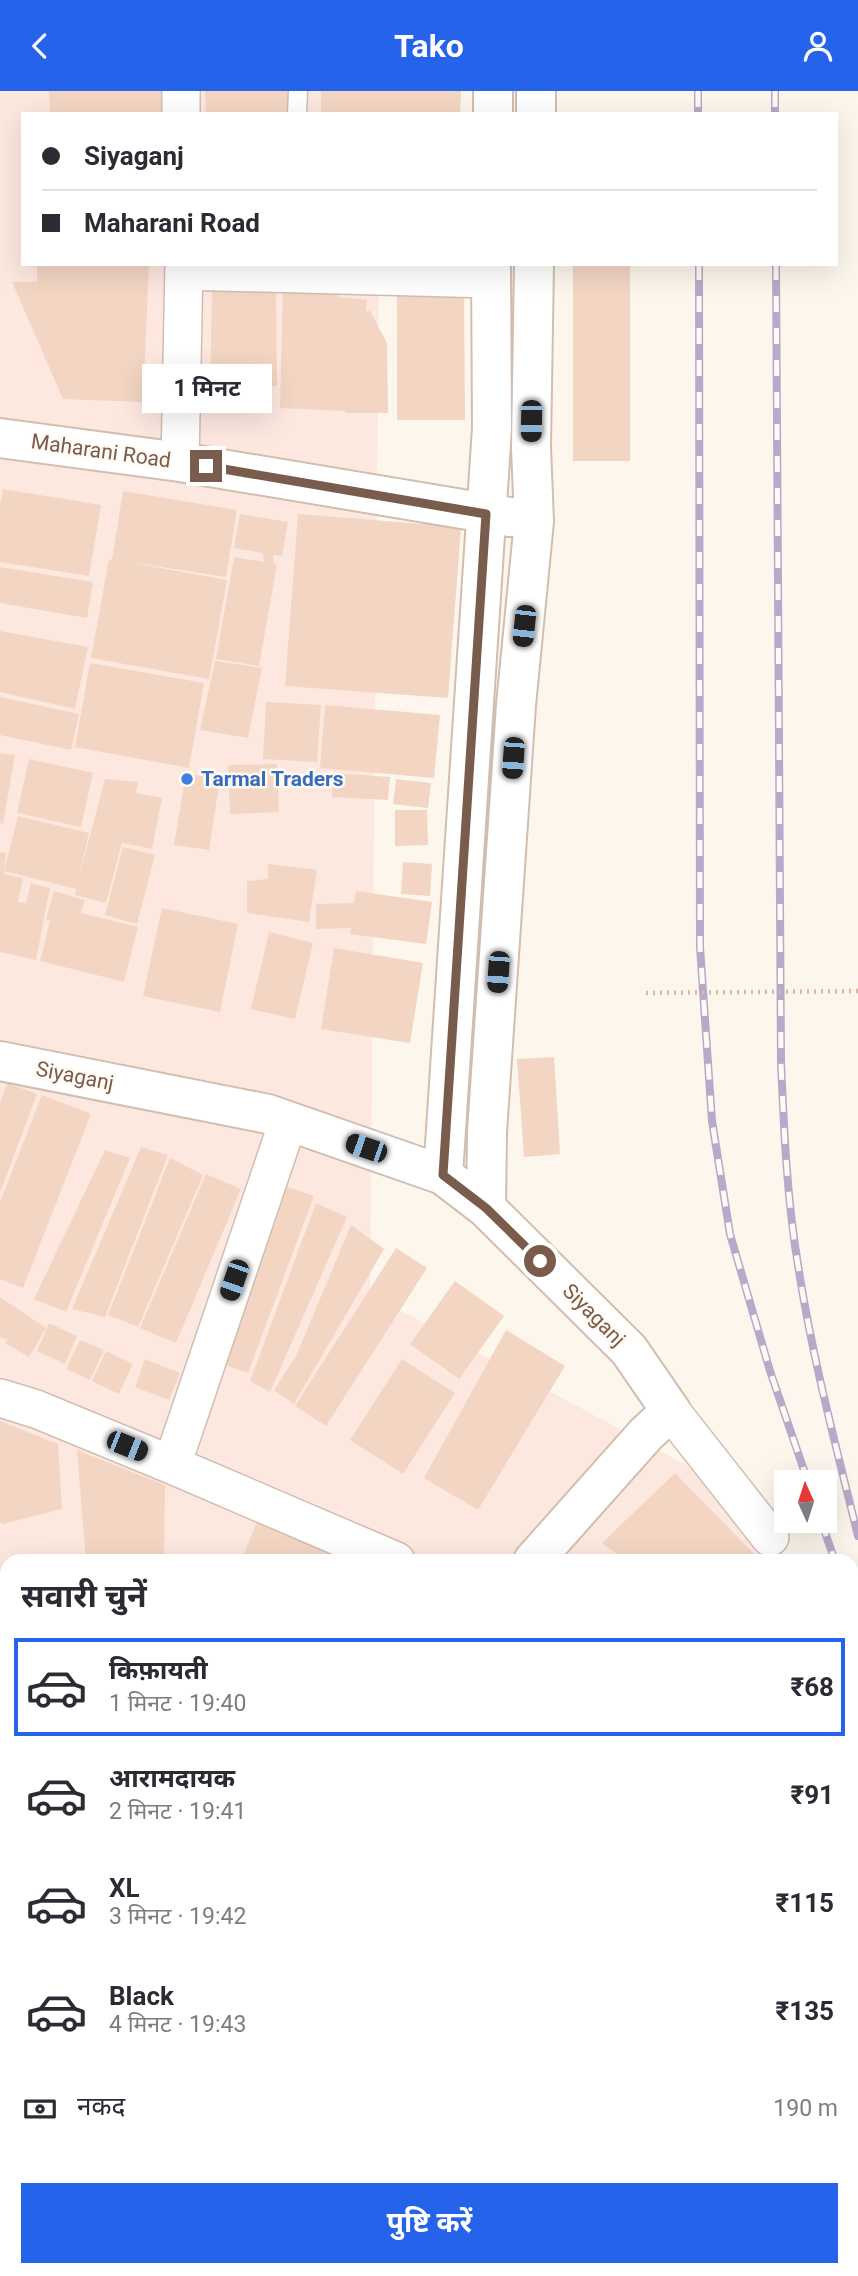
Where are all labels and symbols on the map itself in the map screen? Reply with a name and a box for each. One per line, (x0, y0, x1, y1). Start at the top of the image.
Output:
callout: 1 मिनट (141, 365, 271, 413)
car (521, 400, 542, 442)
street label: Maharani Road (30, 429, 172, 473)
route end (190, 450, 222, 482)
car (512, 604, 537, 648)
car (502, 736, 525, 780)
place label: Tarmal Traders (201, 767, 344, 791)
marker: Tarmal Traders (179, 771, 195, 787)
car (487, 950, 510, 994)
street label: Siyaganj (34, 1057, 116, 1095)
car (343, 1131, 390, 1165)
route start (524, 1245, 556, 1277)
car (218, 1257, 251, 1303)
street label: Siyaganj (558, 1279, 630, 1351)
car (104, 1428, 151, 1464)
north arrow (774, 1470, 836, 1533)

